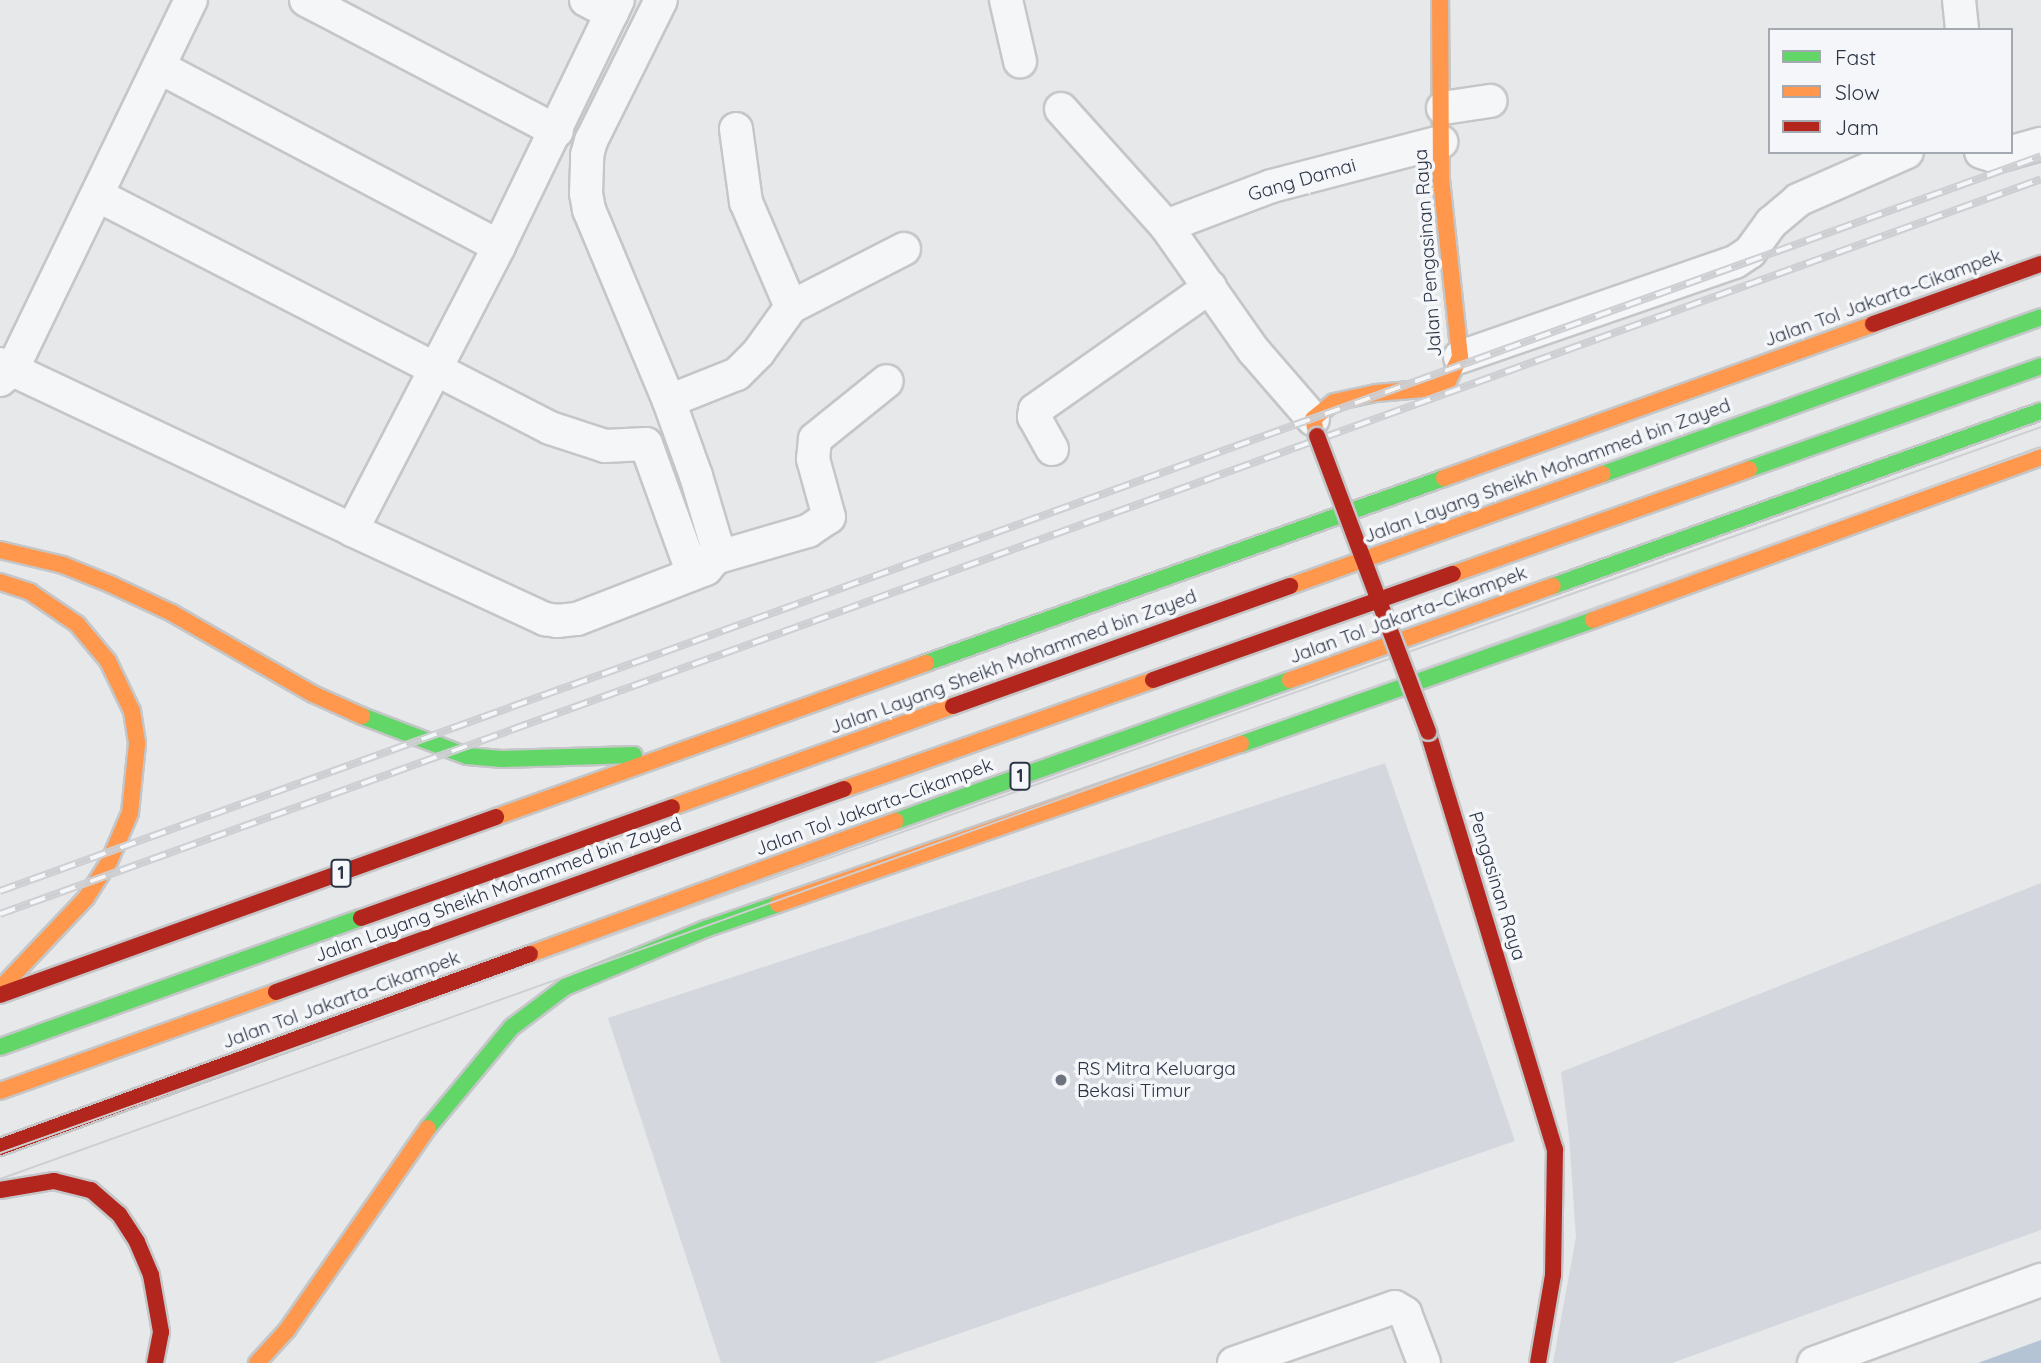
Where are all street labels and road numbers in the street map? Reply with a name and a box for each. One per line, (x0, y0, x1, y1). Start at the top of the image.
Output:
street label: Jalan Pengasinan Raya (1409, 148, 1447, 358)
street label: Gang Damai (1245, 154, 1359, 206)
street label: Jalan Tol Jakarta–Cikampek (1761, 244, 2005, 352)
street label: Jalan Layang Sheikh Mohammed bin Zayed (1360, 394, 1734, 548)
street label: Jalan Tol Jakarta–Cikampek (1286, 561, 1530, 669)
street label: Jalan Layang Sheikh Mohammed bin Zayed (826, 585, 1200, 739)
street label: Jalan Tol Jakarta–Cikampek (752, 753, 996, 861)
road number: 1 (1008, 762, 1032, 790)
street label: Pengasinan Raya (1464, 809, 1530, 963)
street label: Jalan Layang Sheikh Mohammed bin Zayed (311, 813, 685, 967)
road number: 1 (329, 858, 353, 888)
street label: Jalan Tol Jakarta–Cikampek (219, 946, 463, 1054)

